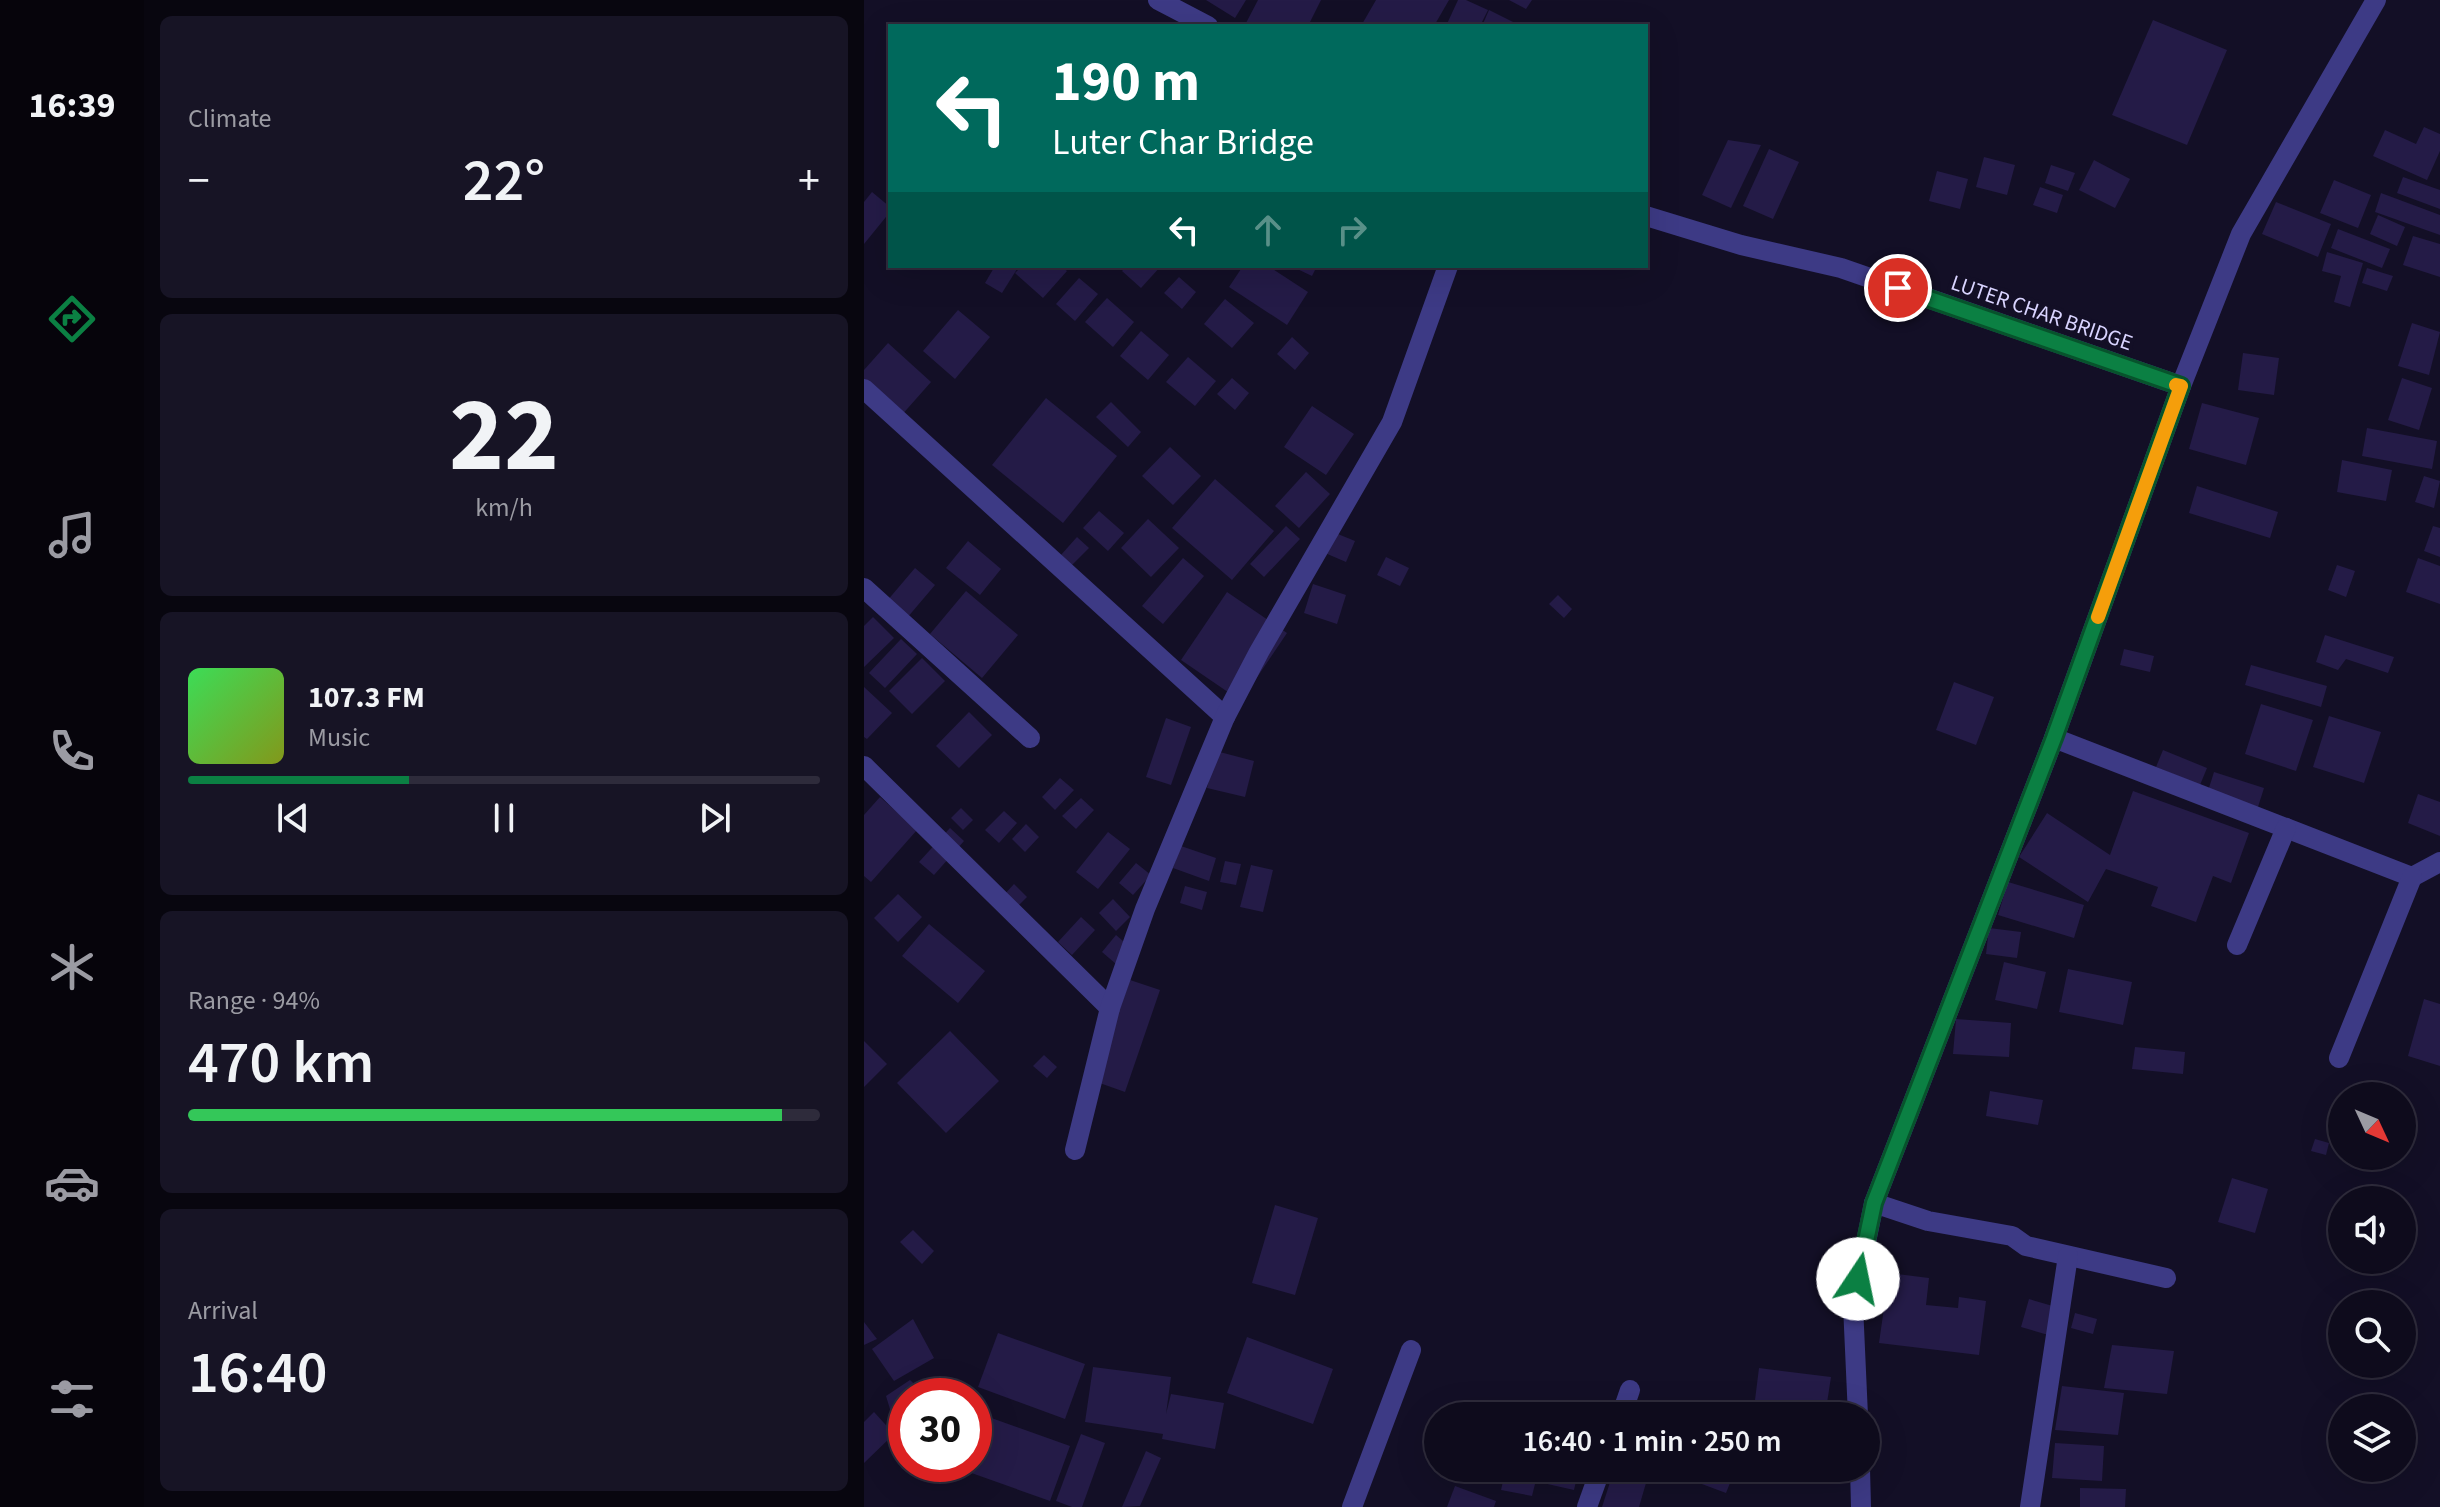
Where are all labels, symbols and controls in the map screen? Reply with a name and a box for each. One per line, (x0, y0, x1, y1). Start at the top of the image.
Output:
text: 190 m (1052, 43, 1200, 122)
icon: left (920, 56, 1024, 160)
text: 16:39 (29, 80, 115, 131)
text: Climate (188, 100, 272, 137)
text: Luter Char Bridge (1052, 117, 1314, 168)
text: 22° (463, 139, 545, 224)
text: − (188, 150, 210, 213)
text: + (798, 150, 820, 213)
icon: left (1162, 208, 1206, 252)
icon: ahead (1246, 208, 1290, 252)
icon: right (1330, 208, 1374, 252)
pin (1864, 254, 1932, 322)
icon: arrive (1876, 266, 1920, 310)
street label: LUTER CHAR BRIDGE (1947, 267, 2137, 359)
icon: directions (44, 291, 100, 347)
text: 22 (449, 363, 559, 511)
text: km/h (475, 489, 533, 526)
icon: music (44, 507, 100, 563)
text: 107.3 FM (308, 676, 425, 719)
text: Music (308, 719, 370, 756)
icon: phone (44, 723, 100, 779)
icon: previous (271, 796, 315, 840)
icon: pause (482, 796, 526, 840)
icon: next (693, 796, 737, 840)
icon: climate (44, 939, 100, 995)
text: Range · 94% (188, 982, 320, 1019)
text: 470 km (188, 1021, 374, 1106)
north arrow (2328, 1082, 2416, 1170)
map controls (2328, 1082, 2416, 1482)
icon: car (44, 1155, 100, 1211)
button: sound (2328, 1186, 2416, 1274)
position arrow (1816, 1237, 1900, 1321)
button: search (2328, 1290, 2416, 1378)
text: Arrival (188, 1292, 258, 1329)
text: 16:40 (188, 1331, 328, 1416)
icon: filters (44, 1371, 100, 1427)
speed limit sign: 30 (888, 1378, 992, 1482)
button: layers (2328, 1394, 2416, 1482)
text: 16:40 · 1 min · 250 m (1522, 1420, 1782, 1463)

